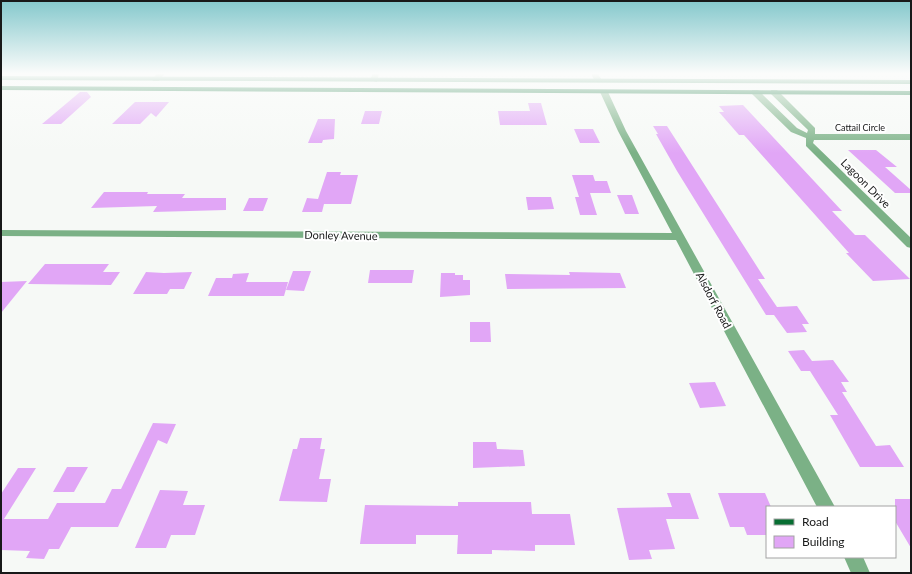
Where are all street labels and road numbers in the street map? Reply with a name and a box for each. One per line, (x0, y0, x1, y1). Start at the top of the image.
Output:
street label: Cattail Circle (835, 122, 885, 133)
street label: Lagoon Drive (839, 156, 893, 210)
street label: Donley Avenue (304, 228, 378, 242)
street label: Alsdorf Road (694, 270, 734, 330)

